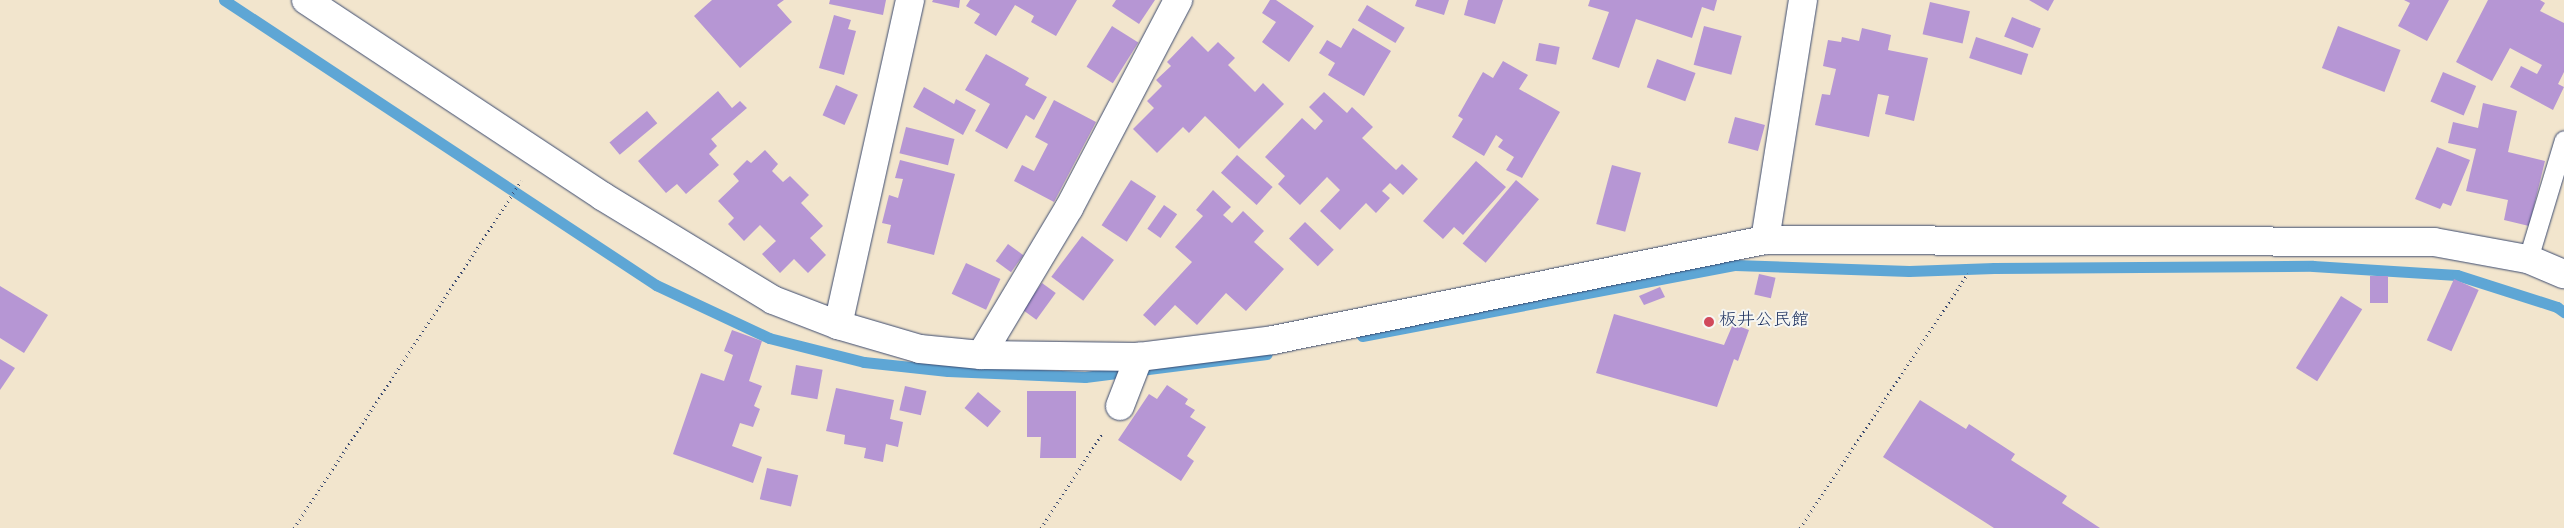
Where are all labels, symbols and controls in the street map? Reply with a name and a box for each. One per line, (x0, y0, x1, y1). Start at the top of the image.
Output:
place label: 板井公民館 (1719, 311, 1809, 333)
marker: 板井公民館 (1703, 316, 1715, 328)

